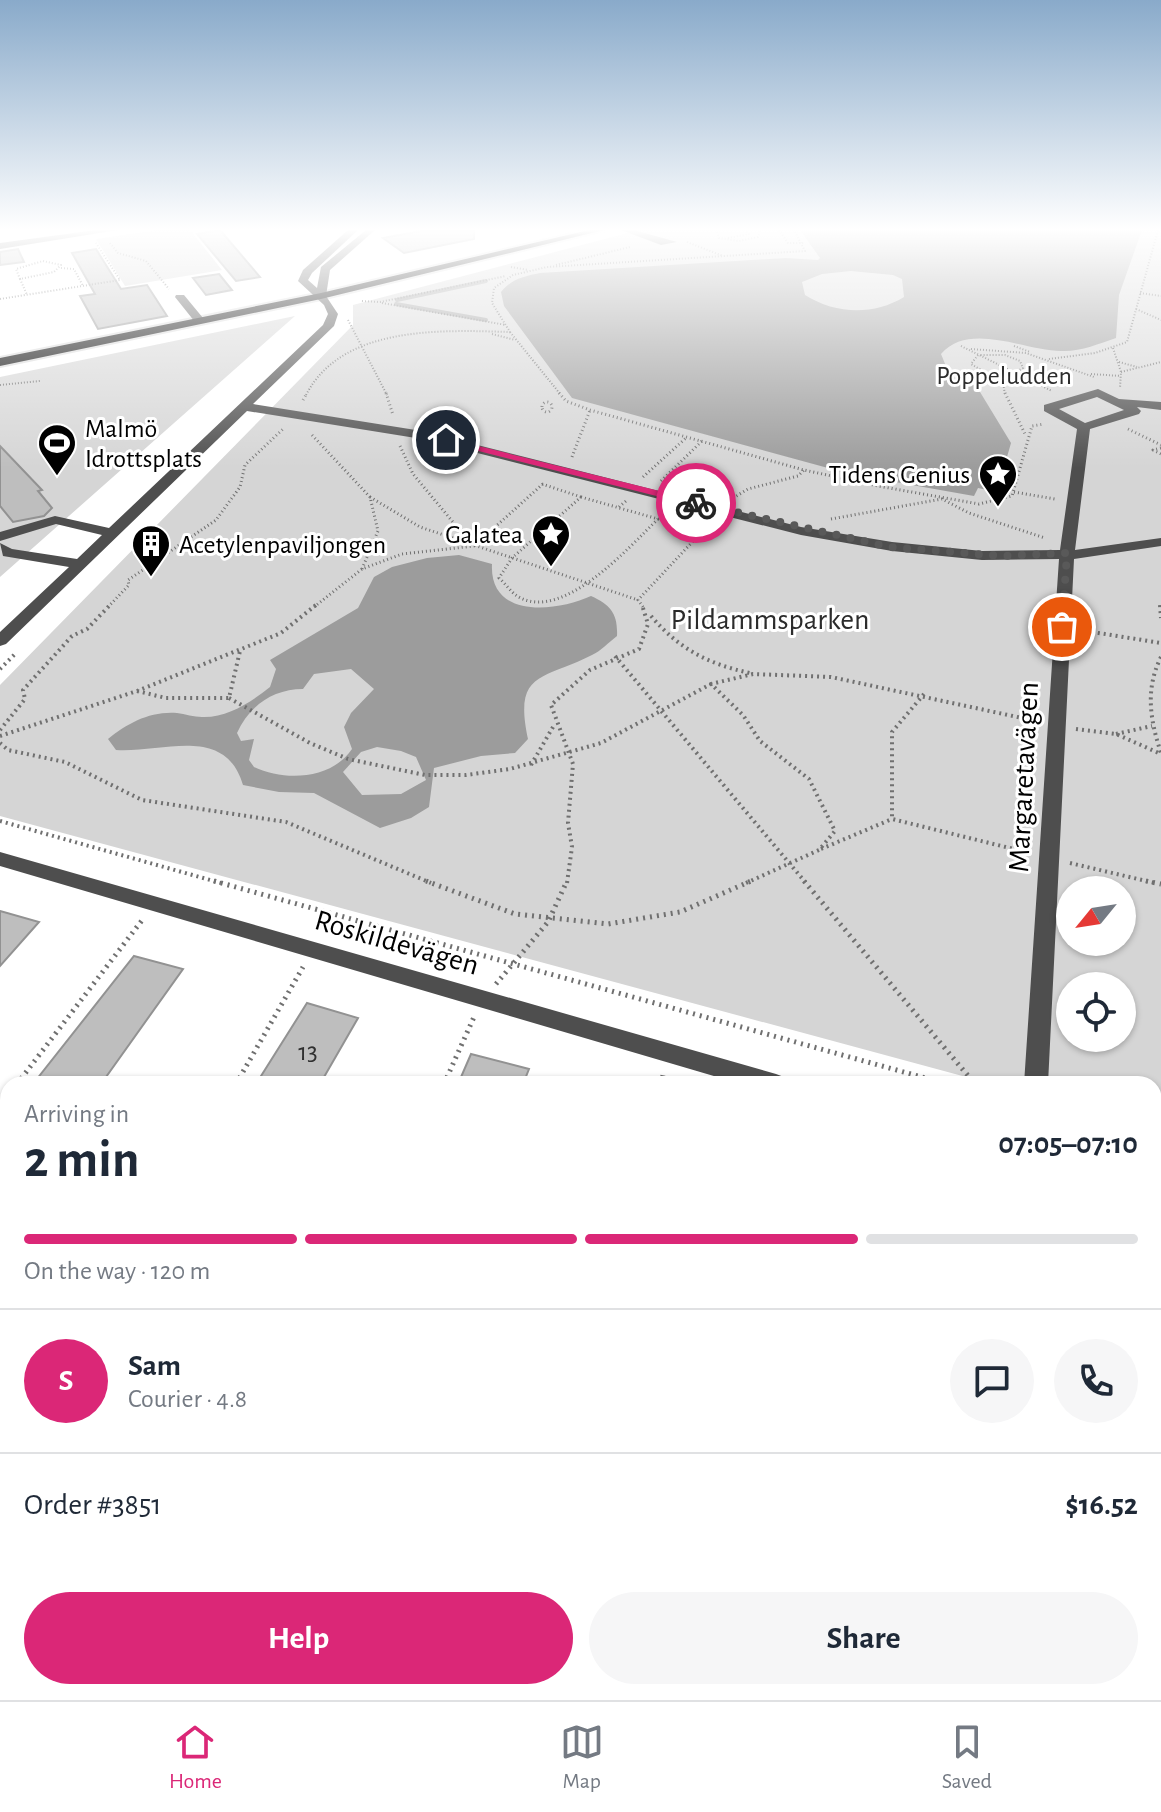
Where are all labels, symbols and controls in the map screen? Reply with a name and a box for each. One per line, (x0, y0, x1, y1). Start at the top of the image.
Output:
park label: Poppeludden (936, 363, 1072, 389)
pin (412, 406, 480, 474)
place label: Malmö Idrottsplats (85, 416, 202, 472)
icon: home (424, 418, 468, 462)
sports icon: Malmö Idrottsplats (36, 422, 78, 477)
place icon: Tidens Genius (977, 453, 1019, 508)
place label: Tidens Genius (829, 462, 970, 488)
courier (656, 463, 736, 543)
icon: bike (674, 481, 718, 525)
place icon: Galatea (530, 513, 572, 568)
place label: Galatea (445, 522, 523, 548)
building icon: Acetylenpaviljongen (130, 523, 172, 578)
place label: Acetylenpaviljongen (179, 532, 386, 558)
pin (1028, 593, 1096, 661)
park label: Pildammsparken (670, 605, 870, 635)
icon: bag (1040, 605, 1084, 649)
street label: Margaretavägen (1004, 681, 1044, 873)
north arrow (1056, 876, 1136, 956)
map controls (1056, 876, 1136, 1052)
street label: Roskildevägen (311, 905, 482, 981)
button: locate (1056, 972, 1136, 1052)
house number: 13 (298, 1039, 318, 1065)
text: Arriving in (24, 1101, 129, 1127)
text: 07:05–07:10 (998, 1129, 1138, 1159)
text: 2 min (24, 1134, 139, 1186)
text: On the way · 120 m (24, 1258, 210, 1284)
button: chat (950, 1339, 1034, 1423)
button: phone (1054, 1339, 1138, 1423)
text: Sam (128, 1351, 181, 1381)
text: S (59, 1366, 73, 1396)
text: Courier · 4.8 (128, 1386, 247, 1412)
text: Order #3851 (24, 1490, 162, 1520)
text: $16.52 (1065, 1490, 1138, 1520)
button: Help (24, 1592, 573, 1684)
button: Share (589, 1592, 1138, 1684)
tab: Home (169, 1720, 222, 1794)
tab: Map (560, 1720, 604, 1794)
tab: Saved (942, 1720, 992, 1794)

